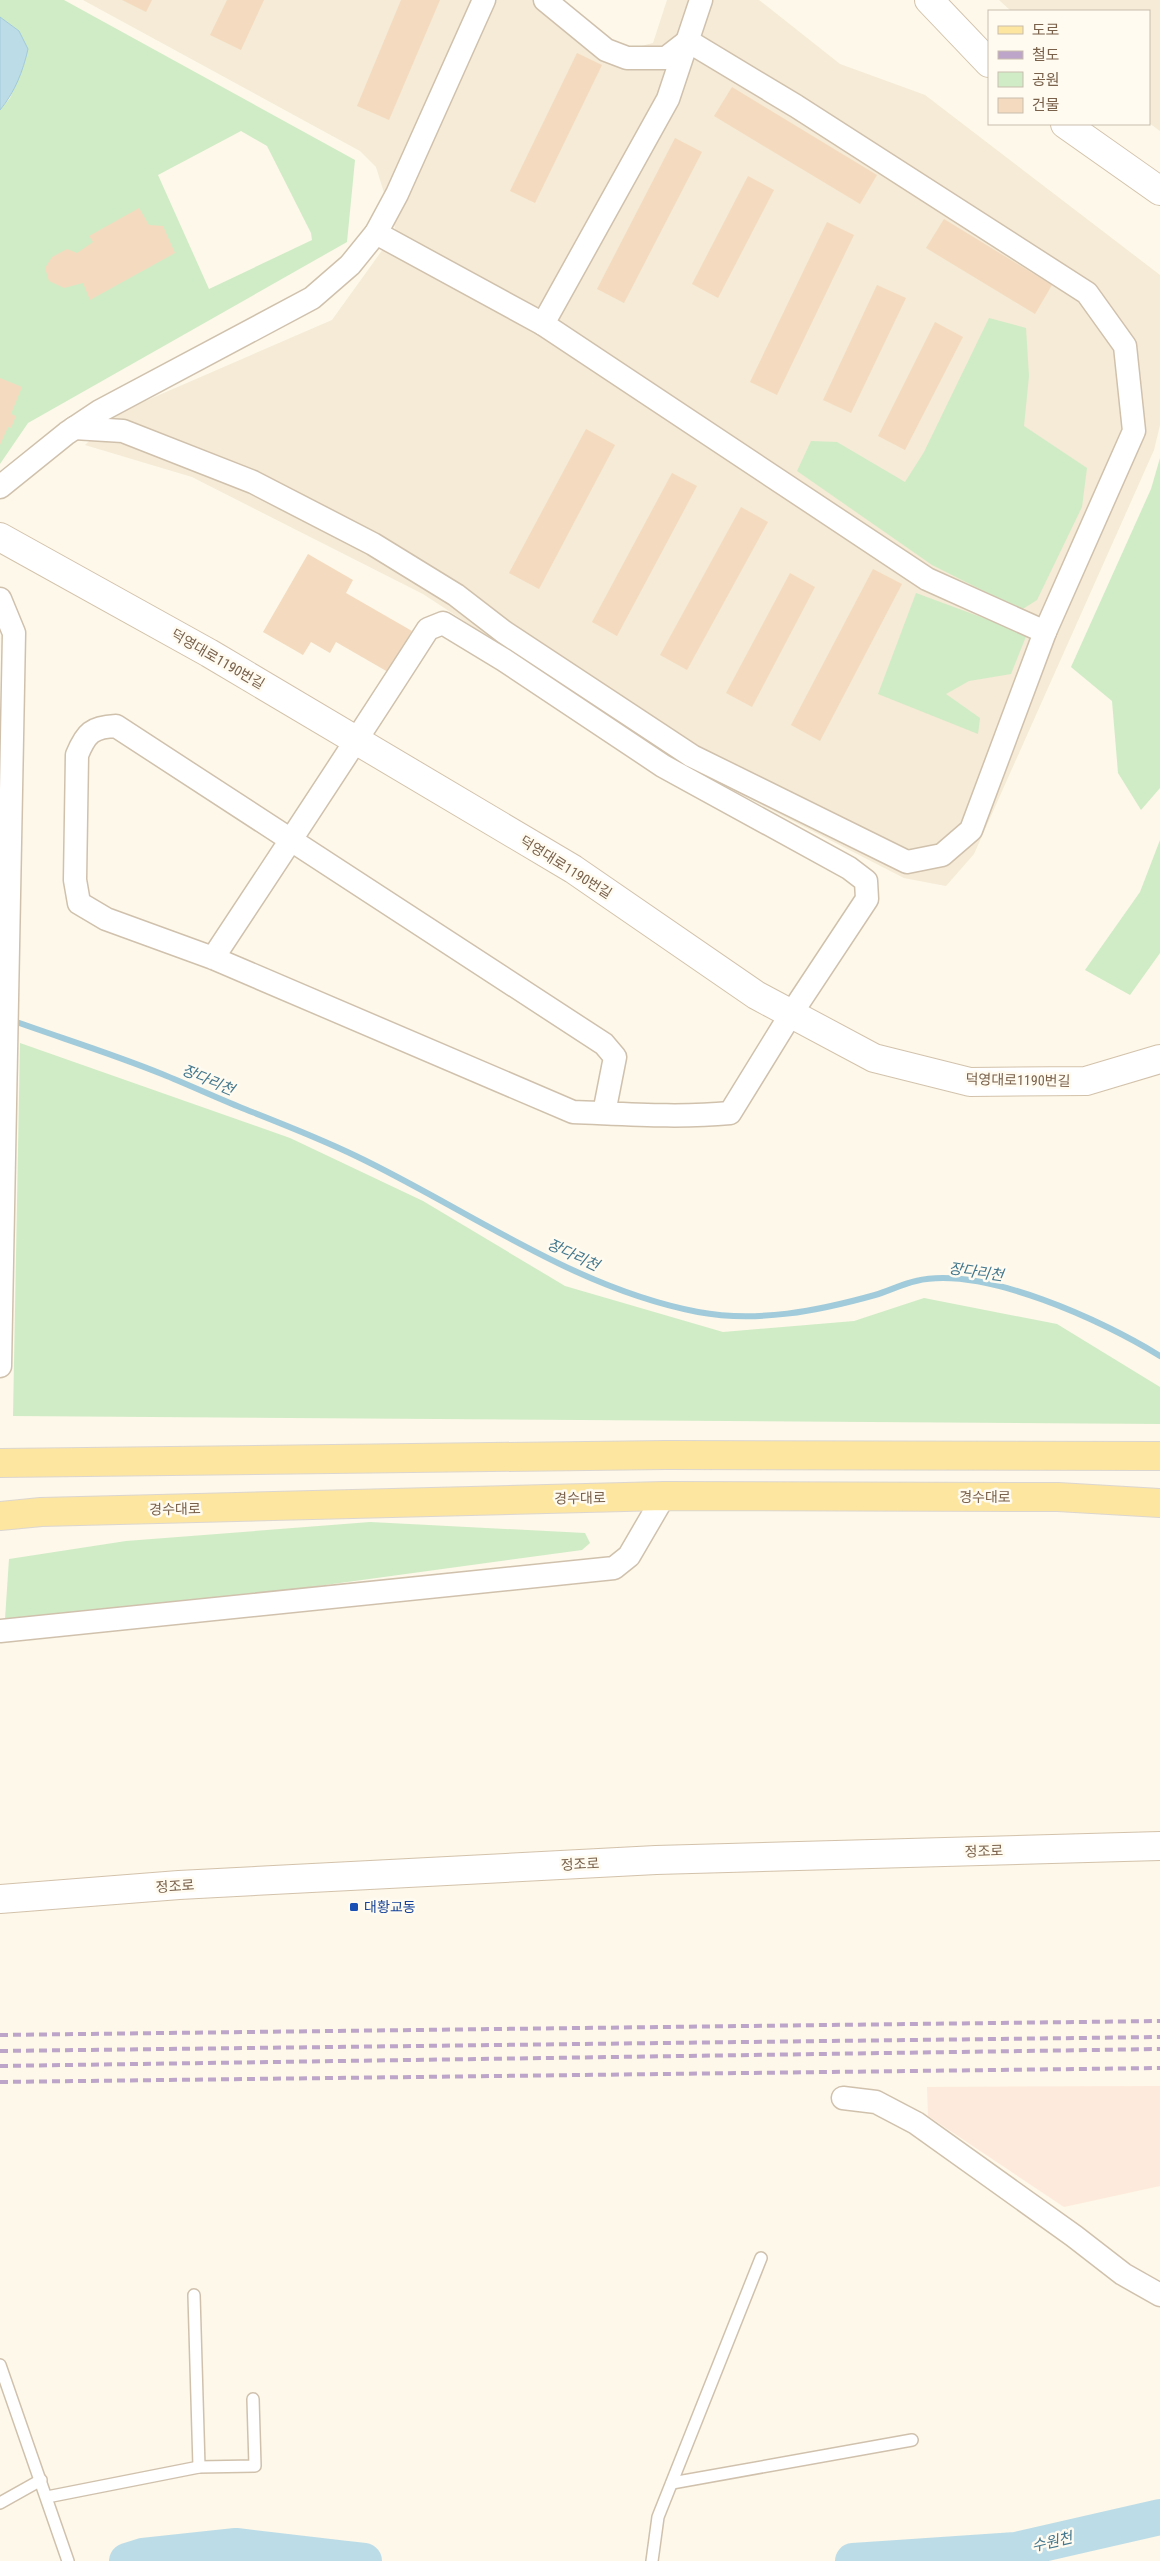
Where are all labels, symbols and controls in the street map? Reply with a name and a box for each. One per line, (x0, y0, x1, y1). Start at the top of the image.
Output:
legend (988, 10, 1150, 125)
text: 도로 (1032, 21, 1060, 39)
text: 철도 (1032, 46, 1060, 64)
text: 공원 (1032, 71, 1060, 89)
text: 건물 (1032, 96, 1060, 114)
street label: 덕영대로1190번길 (169, 626, 267, 692)
street label: 덕영대로1190번길 (517, 832, 615, 902)
water label: 장다리천 (179, 1061, 239, 1100)
street label: 덕영대로1190번길 (965, 1071, 1071, 1089)
water label: 장다리천 (544, 1235, 604, 1276)
water label: 장다리천 (947, 1259, 1007, 1285)
street label: 경수대로 (959, 1489, 1011, 1505)
street label: 경수대로 (554, 1490, 606, 1506)
street label: 경수대로 (149, 1501, 201, 1517)
street label: 정조로 (964, 1842, 1004, 1860)
street label: 정조로 (560, 1855, 600, 1873)
street label: 정조로 (155, 1877, 195, 1895)
place label: 대황교동 (364, 1899, 416, 1915)
marker: 대황교동 (348, 1901, 360, 1913)
water label: 수원천 (1030, 2528, 1076, 2555)

